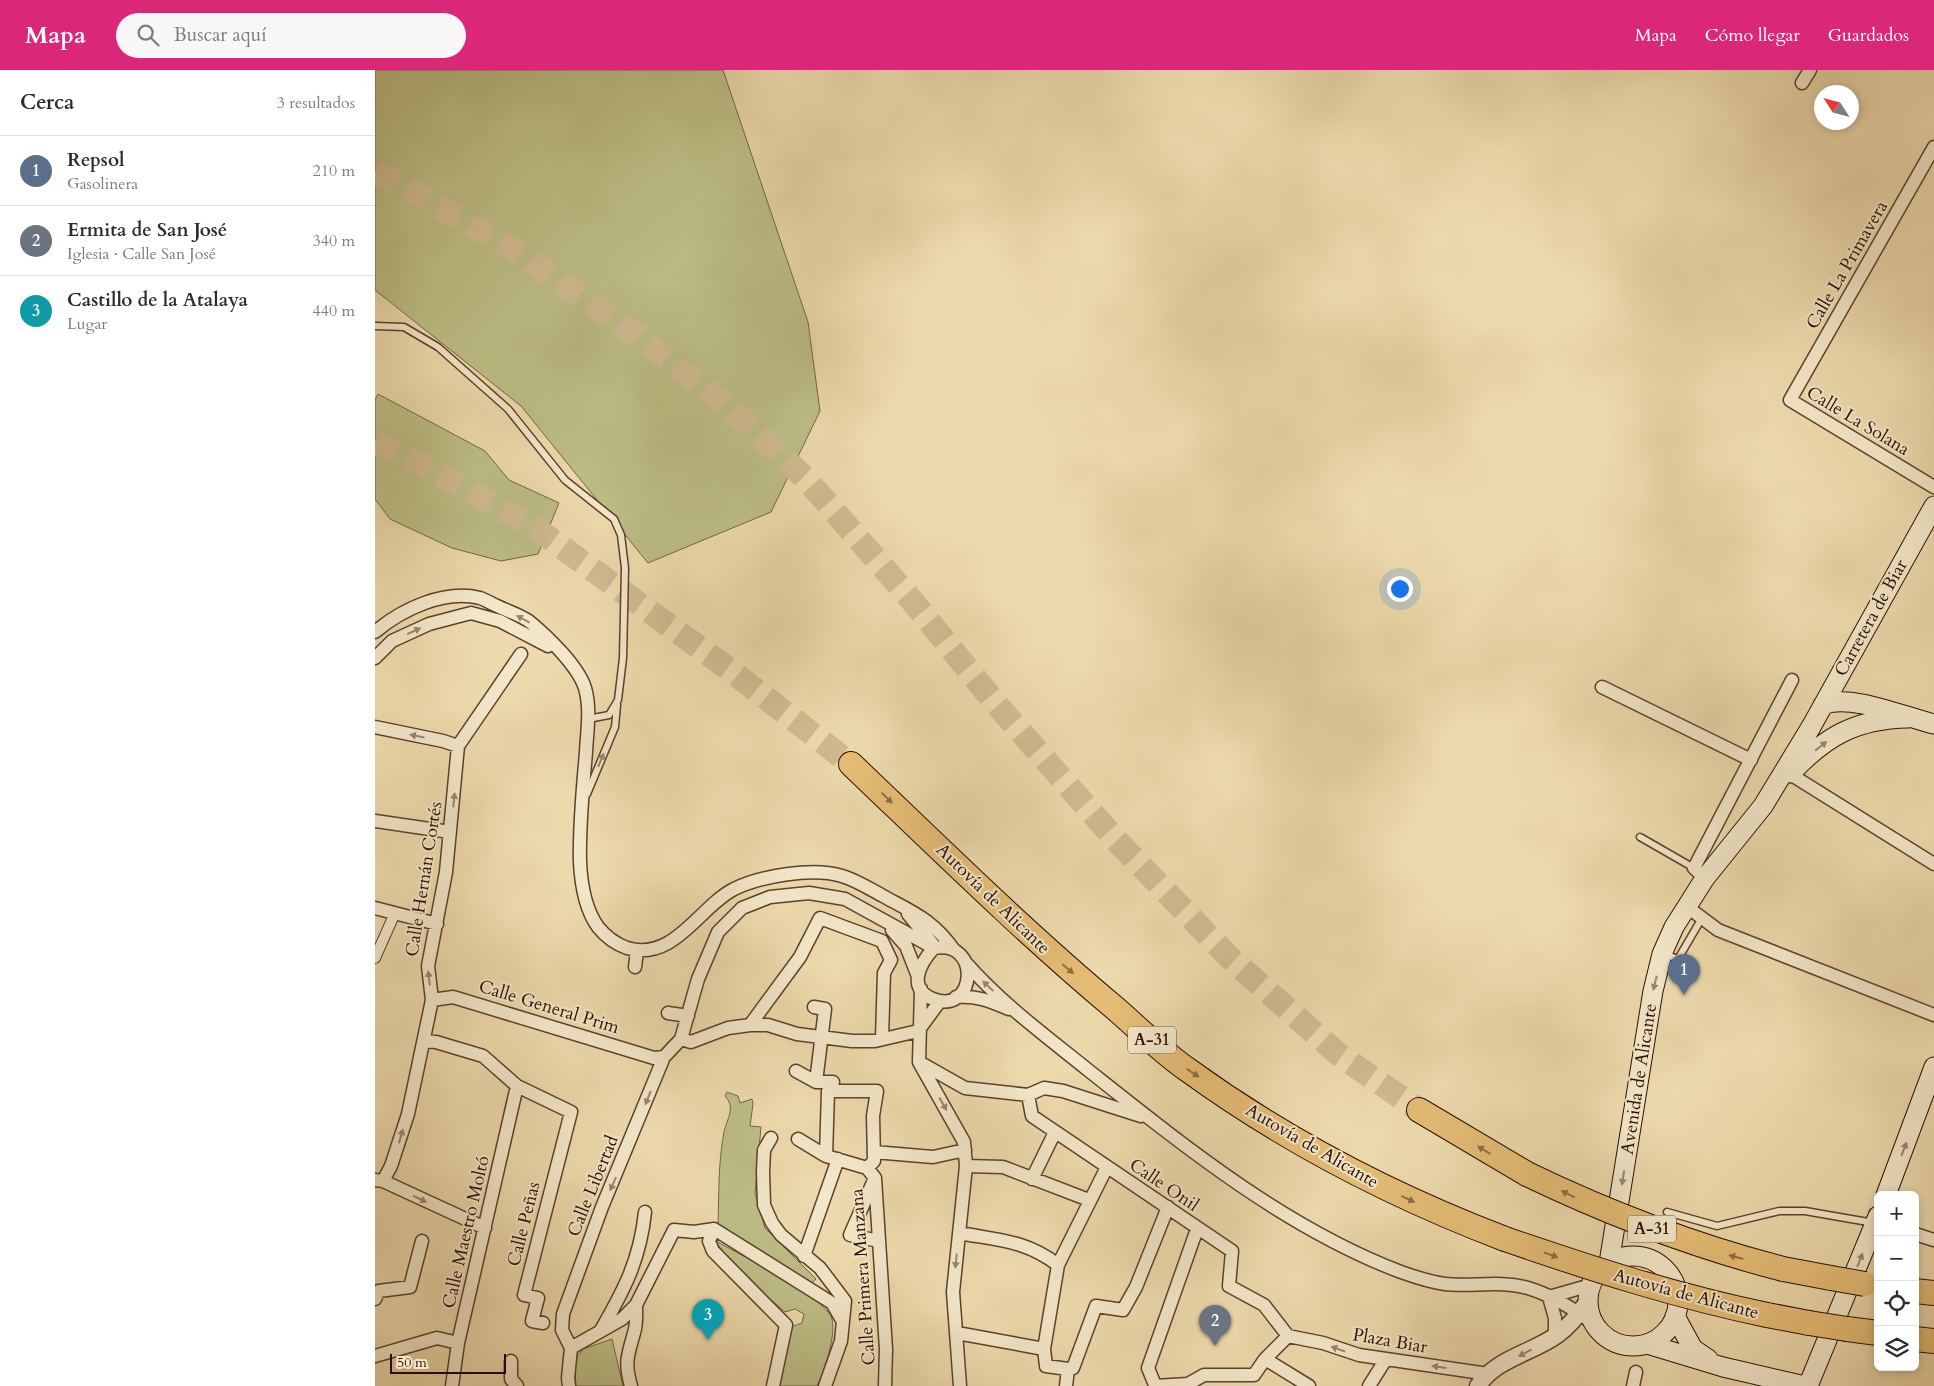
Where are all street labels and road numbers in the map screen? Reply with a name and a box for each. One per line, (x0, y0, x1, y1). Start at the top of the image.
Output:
street label: Calle La Primavera (1800, 196, 1894, 334)
street label: Calle La Solana (1802, 380, 1914, 462)
street label: Carretera de Biar (1829, 555, 1914, 681)
street label: Calle Hernán Cortés (399, 800, 449, 958)
street label: Autovía de Alicante (930, 838, 1056, 960)
street label: Calle General Prim (476, 974, 623, 1040)
street label: Avenida de Alicante (1615, 1002, 1663, 1156)
road number: A-31 (1128, 1026, 1176, 1054)
street label: Autovía de Alicante (1241, 1098, 1383, 1194)
street label: Calle Libertad (561, 1131, 625, 1240)
street label: Calle Maestro Moltó (436, 1153, 496, 1311)
street label: Calle Onil (1124, 1153, 1204, 1218)
street label: Calle Peñas (501, 1179, 547, 1269)
street label: Calle Primera Manzana (844, 1187, 882, 1366)
road number: A-31 (1628, 1216, 1676, 1242)
street label: Autovía de Alicante (1610, 1263, 1762, 1325)
street label: Plaza Biar (1351, 1322, 1430, 1360)

